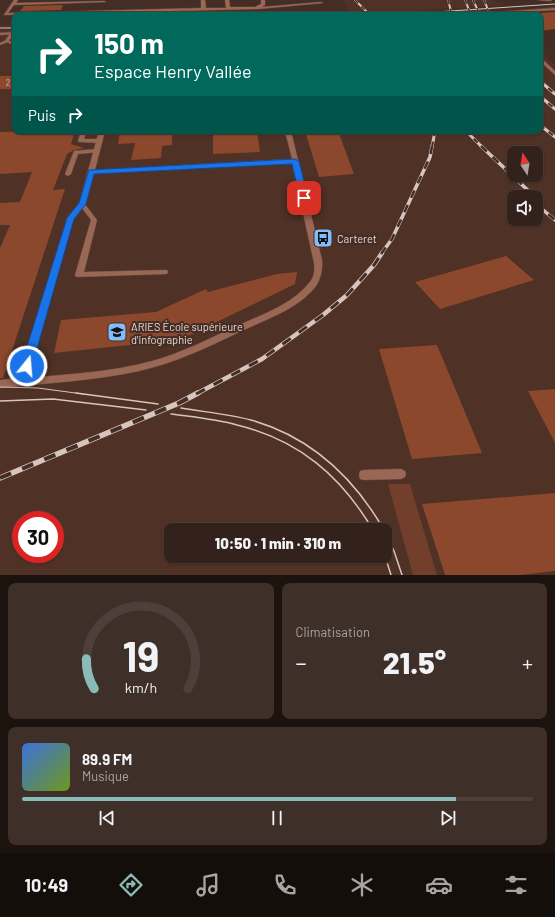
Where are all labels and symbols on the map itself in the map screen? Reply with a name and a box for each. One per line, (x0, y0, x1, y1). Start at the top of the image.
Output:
house number: 2 (6, 77, 11, 88)
north arrow (507, 146, 543, 182)
pin (287, 181, 321, 215)
bus stop icon: Carteret (312, 227, 334, 249)
place label: Carteret (337, 232, 377, 245)
place label: ARIES École supérieure d'infographie (131, 320, 243, 346)
school or university icon: ARIES École supérieure d'infographie (106, 321, 128, 343)
position arrow (6.0, 345, 48.0, 387)
speed limit sign: 30 (12, 511, 64, 563)

